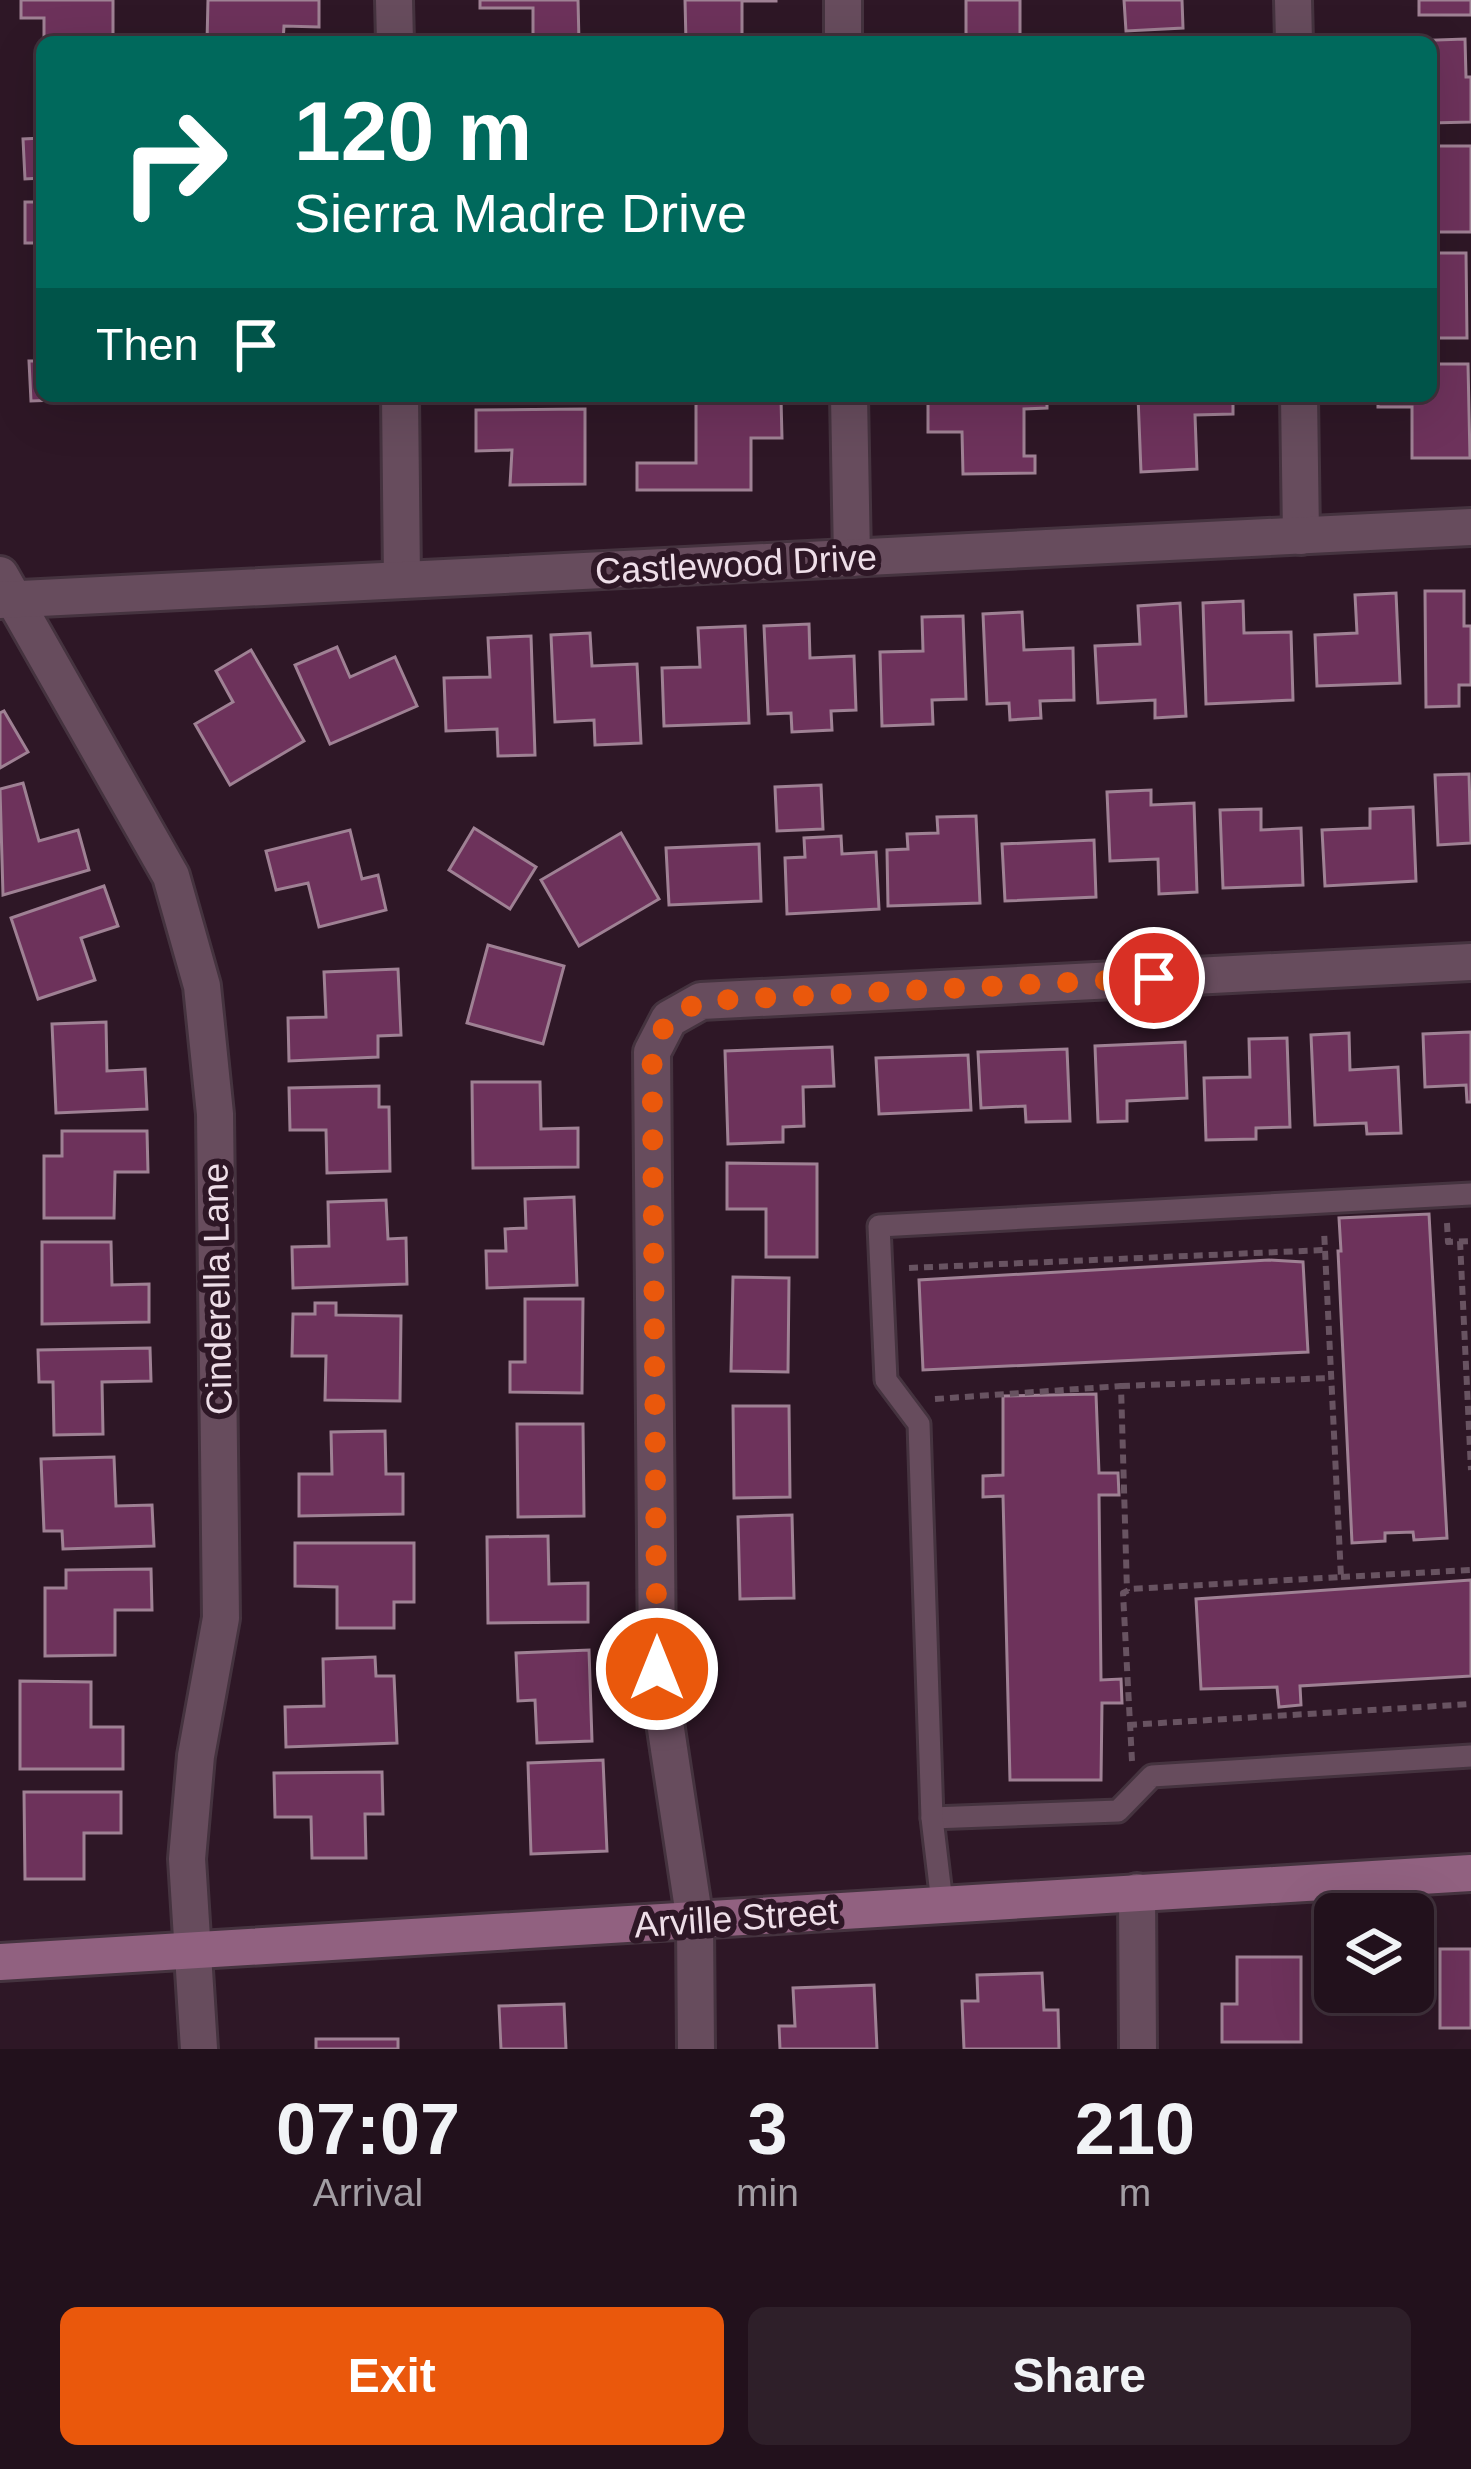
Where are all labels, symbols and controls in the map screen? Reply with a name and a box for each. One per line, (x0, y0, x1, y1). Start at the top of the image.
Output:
icon: right (96, 84, 252, 240)
text: 120 m (294, 84, 532, 178)
text: Sierra Madre Drive (294, 183, 747, 243)
icon: arrive (223, 312, 289, 378)
text: Then (96, 319, 199, 370)
street label: Castlewood Drive (594, 536, 878, 592)
pin (1103, 927, 1205, 1029)
icon: arrive (1121, 945, 1187, 1011)
street label: Cinderella Lane (194, 1163, 240, 1415)
position arrow (594, 1606, 720, 1732)
street label: Arville Street (633, 1890, 839, 1946)
map controls (1314, 1893, 1434, 2013)
button: layers (1314, 1893, 1434, 2013)
text: 07:07 (276, 2089, 460, 2169)
text: 3 (747, 2089, 788, 2169)
text: 210 (1075, 2089, 1195, 2169)
text: Arrival (313, 2171, 423, 2214)
text: min (736, 2171, 799, 2214)
text: m (1119, 2171, 1151, 2214)
button: Exit (60, 2307, 724, 2445)
button: Share (748, 2307, 1411, 2445)

